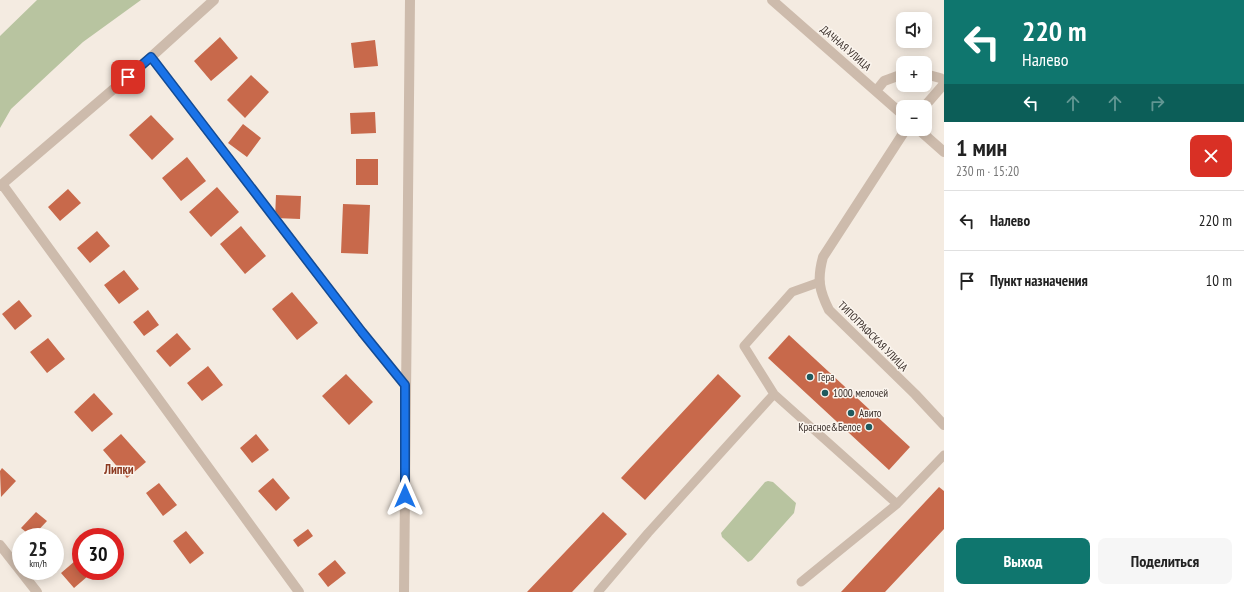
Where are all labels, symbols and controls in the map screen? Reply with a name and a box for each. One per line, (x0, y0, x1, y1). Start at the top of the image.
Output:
map controls (896, 12, 932, 136)
button: sound (896, 12, 932, 48)
text: 220 m (1022, 12, 1086, 49)
icon: left (956, 16, 1008, 68)
street label: ДАЧНАЯ УЛИЦА (818, 22, 875, 74)
text: Налево (1022, 48, 1069, 71)
button: + (896, 56, 932, 92)
pin (111, 60, 145, 94)
icon: arrive (117, 66, 139, 88)
icon: left (1020, 92, 1042, 114)
icon: ahead (1062, 92, 1084, 114)
icon: ahead (1104, 92, 1126, 114)
icon: right (1146, 92, 1168, 114)
button: − (896, 100, 932, 136)
text: 1 мин (956, 132, 1007, 163)
button: close (1190, 135, 1232, 177)
text: 230 m · 15:20 (956, 163, 1019, 180)
icon: left (956, 210, 978, 232)
text: Налево (990, 211, 1030, 230)
text: 220 m (1199, 211, 1232, 230)
icon: arrive (956, 270, 978, 292)
text: Пункт назначения (990, 271, 1088, 290)
text: 10 m (1206, 271, 1232, 290)
street label: ТИПОГРАФСКАЯ УЛИЦА (835, 298, 912, 375)
place label: Гера (818, 370, 835, 384)
marker: Гера (805, 372, 815, 382)
place label: 1000 мелочей (833, 386, 888, 400)
marker: 1000 мелочей (820, 388, 830, 398)
place label: Авито (859, 406, 882, 420)
marker: Авито (846, 408, 856, 418)
place label: Красное&Белое (798, 420, 861, 434)
marker: Красное&Белое (864, 422, 874, 432)
district label: Липки (103, 461, 134, 478)
position arrow (384, 475, 426, 517)
speed limit sign: 30 (72, 528, 124, 580)
text: 25 (28, 536, 48, 562)
button: Выход (956, 538, 1090, 584)
button: Поделиться (1098, 538, 1232, 584)
text: km/h (29, 557, 47, 570)

